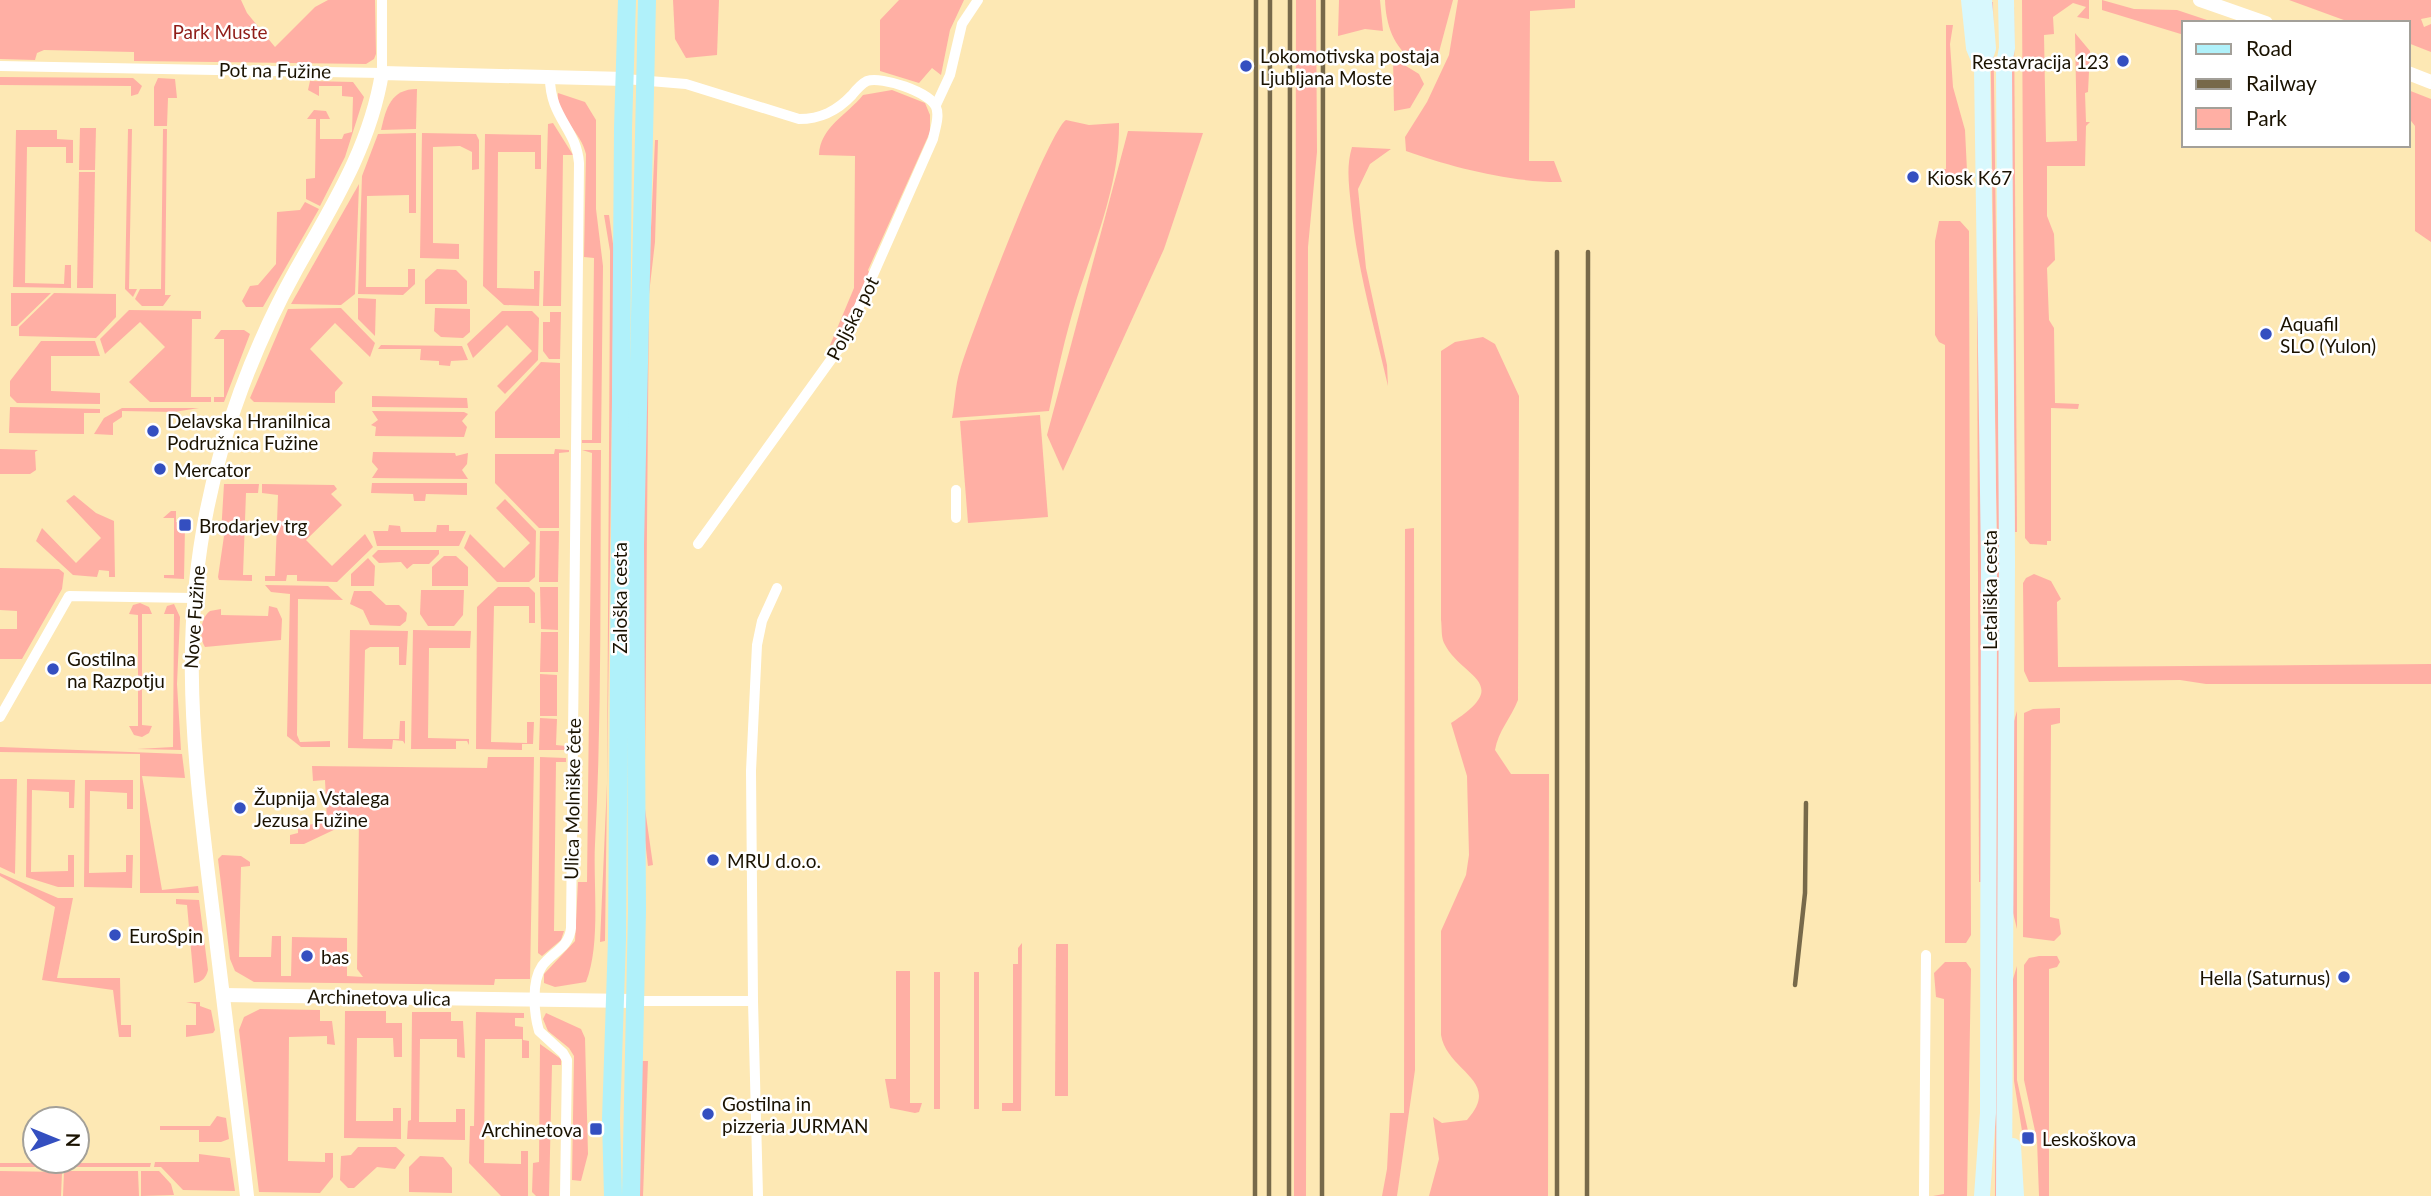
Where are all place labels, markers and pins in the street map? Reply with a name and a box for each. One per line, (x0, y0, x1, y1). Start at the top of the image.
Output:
place label: Lokomotivska postaja Ljubljana Moste (1260, 44, 1439, 89)
place label: Restavracija 123 (1972, 50, 2109, 73)
marker: Restavracija 123 (2115, 53, 2131, 69)
marker: Lokomotivska postaja Ljubljana Moste (1238, 58, 1254, 74)
place label: Kiosk K67 (1927, 166, 2012, 189)
marker: Kiosk K67 (1905, 169, 1921, 185)
place label: Aquafil SLO (Yulon) (2280, 312, 2376, 357)
marker: Aquafil SLO (Yulon) (2258, 326, 2274, 342)
place label: Delavska Hranilnica Podružnica Fužine (167, 409, 331, 454)
marker: Delavska Hranilnica Podružnica Fužine (145, 423, 161, 439)
place label: Mercator (174, 458, 251, 481)
marker: Mercator (152, 461, 168, 477)
place label: Brodarjev trg (199, 514, 307, 537)
marker: Brodarjev trg (177, 517, 193, 533)
place label: Gostilna na Razpotju (67, 647, 165, 692)
marker: Gostilna na Razpotju (45, 661, 61, 677)
place label: Župnija Vstalega Jezusa Fužine (254, 786, 389, 831)
marker: Župnija Vstalega Jezusa Fužine (232, 800, 248, 816)
place label: MRU d.o.o. (727, 849, 821, 872)
marker: MRU d.o.o. (705, 852, 721, 868)
place label: EuroSpin (129, 924, 203, 947)
marker: EuroSpin (107, 927, 123, 943)
place label: bas (321, 945, 349, 968)
marker: bas (299, 948, 315, 964)
place label: Hella (Saturnus) (2200, 966, 2330, 989)
marker: Hella (Saturnus) (2336, 969, 2352, 985)
place label: Gostilna in pizzeria JURMAN (722, 1092, 868, 1137)
marker: Gostilna in pizzeria JURMAN (700, 1106, 716, 1122)
place label: Archinetova (482, 1118, 582, 1141)
marker: Archinetova (588, 1121, 604, 1137)
place label: Leskoškova (2042, 1127, 2136, 1150)
marker: Leskoškova (2020, 1130, 2036, 1146)

